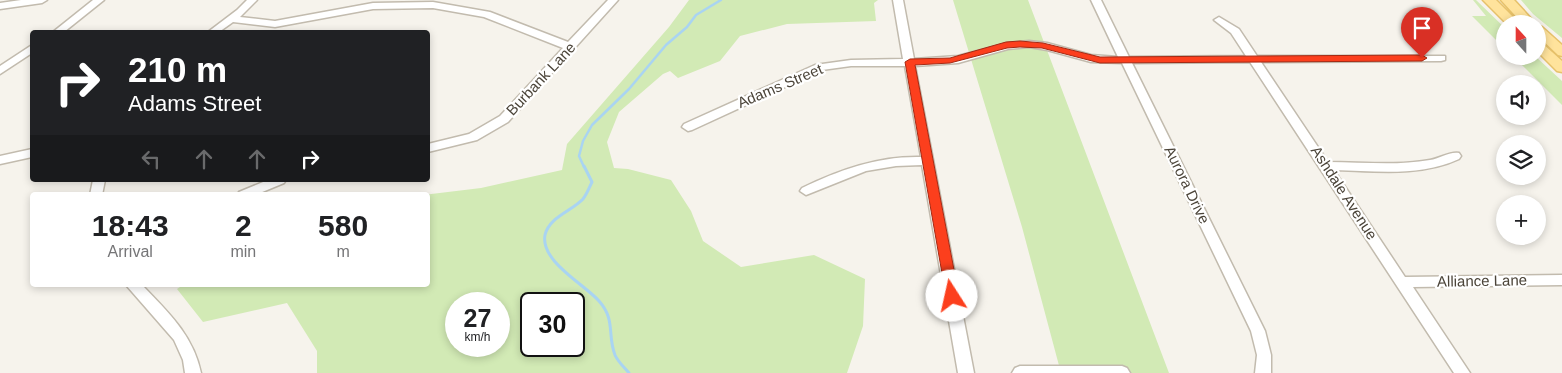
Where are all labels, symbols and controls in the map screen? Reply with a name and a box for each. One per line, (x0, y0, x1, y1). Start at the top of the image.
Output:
pin (1401, 7, 1443, 58)
icon: arrive (1408, 14, 1436, 42)
north arrow (1496, 15, 1546, 65)
map controls (1496, 15, 1546, 245)
street label: Burbank Lane (503, 39, 579, 119)
icon: right (45, 50, 110, 115)
text: 210 m (128, 50, 227, 89)
street label: Adams Street (735, 60, 826, 111)
button: sound (1496, 75, 1546, 125)
text: Adams Street (128, 91, 261, 116)
button: layers (1496, 135, 1546, 185)
street label: Aurora Drive (1161, 143, 1214, 226)
street label: Ashdale Avenue (1308, 143, 1381, 243)
icon: left (137, 145, 165, 173)
icon: ahead (190, 145, 218, 173)
icon: ahead (243, 145, 271, 173)
icon: right (296, 145, 324, 173)
button: + (1496, 195, 1546, 245)
text: 18:43 (92, 209, 169, 242)
text: 2 (235, 209, 252, 242)
text: 580 (318, 209, 368, 242)
text: Arrival (108, 243, 153, 260)
text: min (230, 243, 256, 260)
text: m (336, 243, 350, 260)
position arrow (925, 269, 977, 321)
street label: Alliance Lane (1437, 271, 1527, 290)
speed limit sign: 30 (520, 292, 585, 357)
text: 27 (464, 304, 491, 332)
text: km/h (464, 330, 491, 344)

